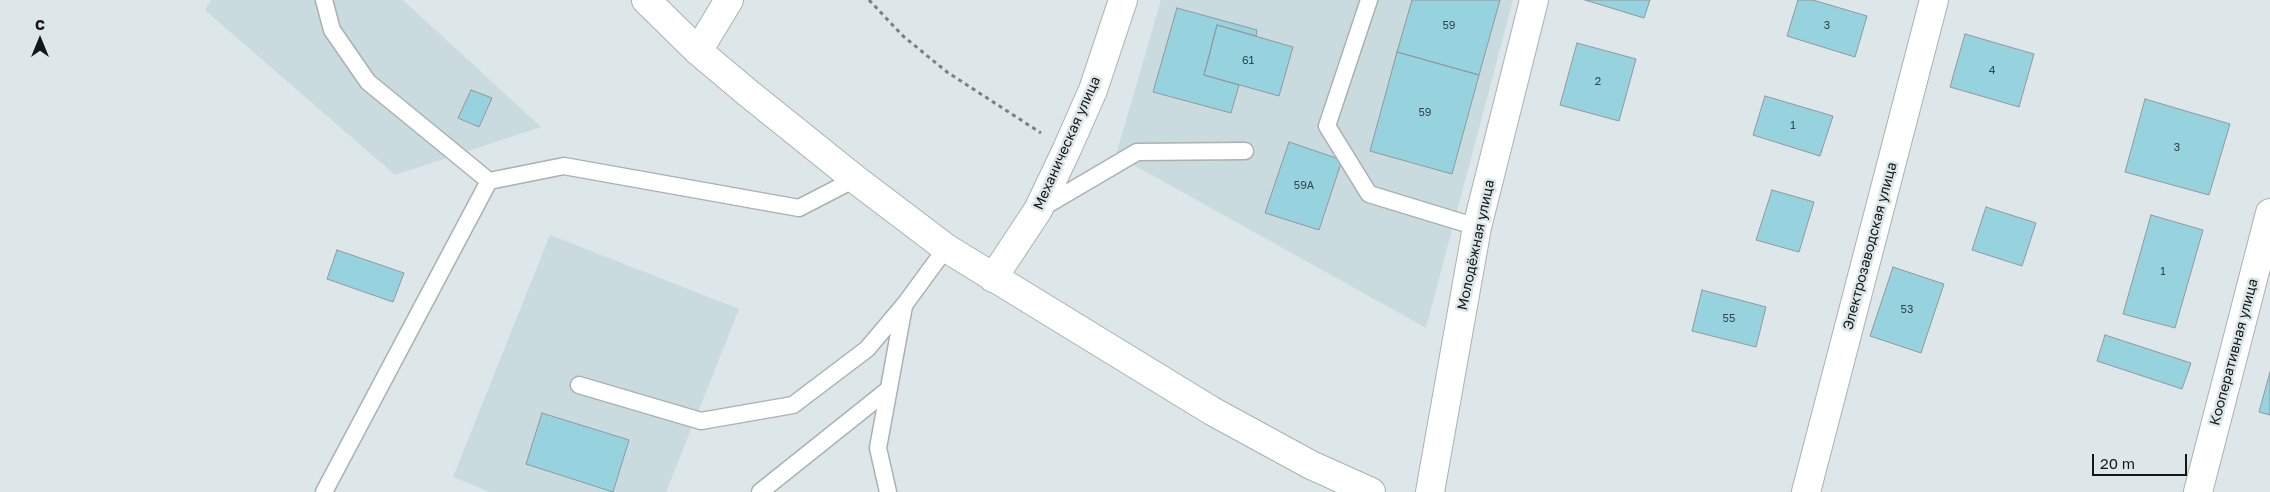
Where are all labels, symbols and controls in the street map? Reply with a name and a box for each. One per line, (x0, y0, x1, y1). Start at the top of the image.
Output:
north arrow (15, 15, 65, 65)
text: С (35, 16, 45, 33)
house number: 59 (1442, 19, 1456, 33)
house number: 3 (1824, 19, 1830, 33)
house number: 61 (1242, 54, 1254, 68)
house number: 4 (1989, 64, 1995, 78)
street label: Механическая улица (1030, 74, 1104, 212)
house number: 2 (1595, 75, 1601, 89)
house number: 59 (1418, 106, 1432, 120)
house number: 1 (1790, 119, 1796, 133)
house number: 3 (2174, 141, 2180, 155)
street label: Электрозаводская улица (1839, 160, 1901, 332)
street label: Молодёжная улица (1454, 178, 1498, 312)
house number: 59А (1294, 179, 1314, 193)
house number: 1 (2160, 265, 2166, 279)
street label: Кооперативная улица (2206, 277, 2262, 427)
house number: 53 (1901, 303, 1913, 317)
house number: 55 (1723, 312, 1735, 326)
scale bar (2095, 444, 2190, 476)
text: 20 m (2100, 454, 2135, 472)

